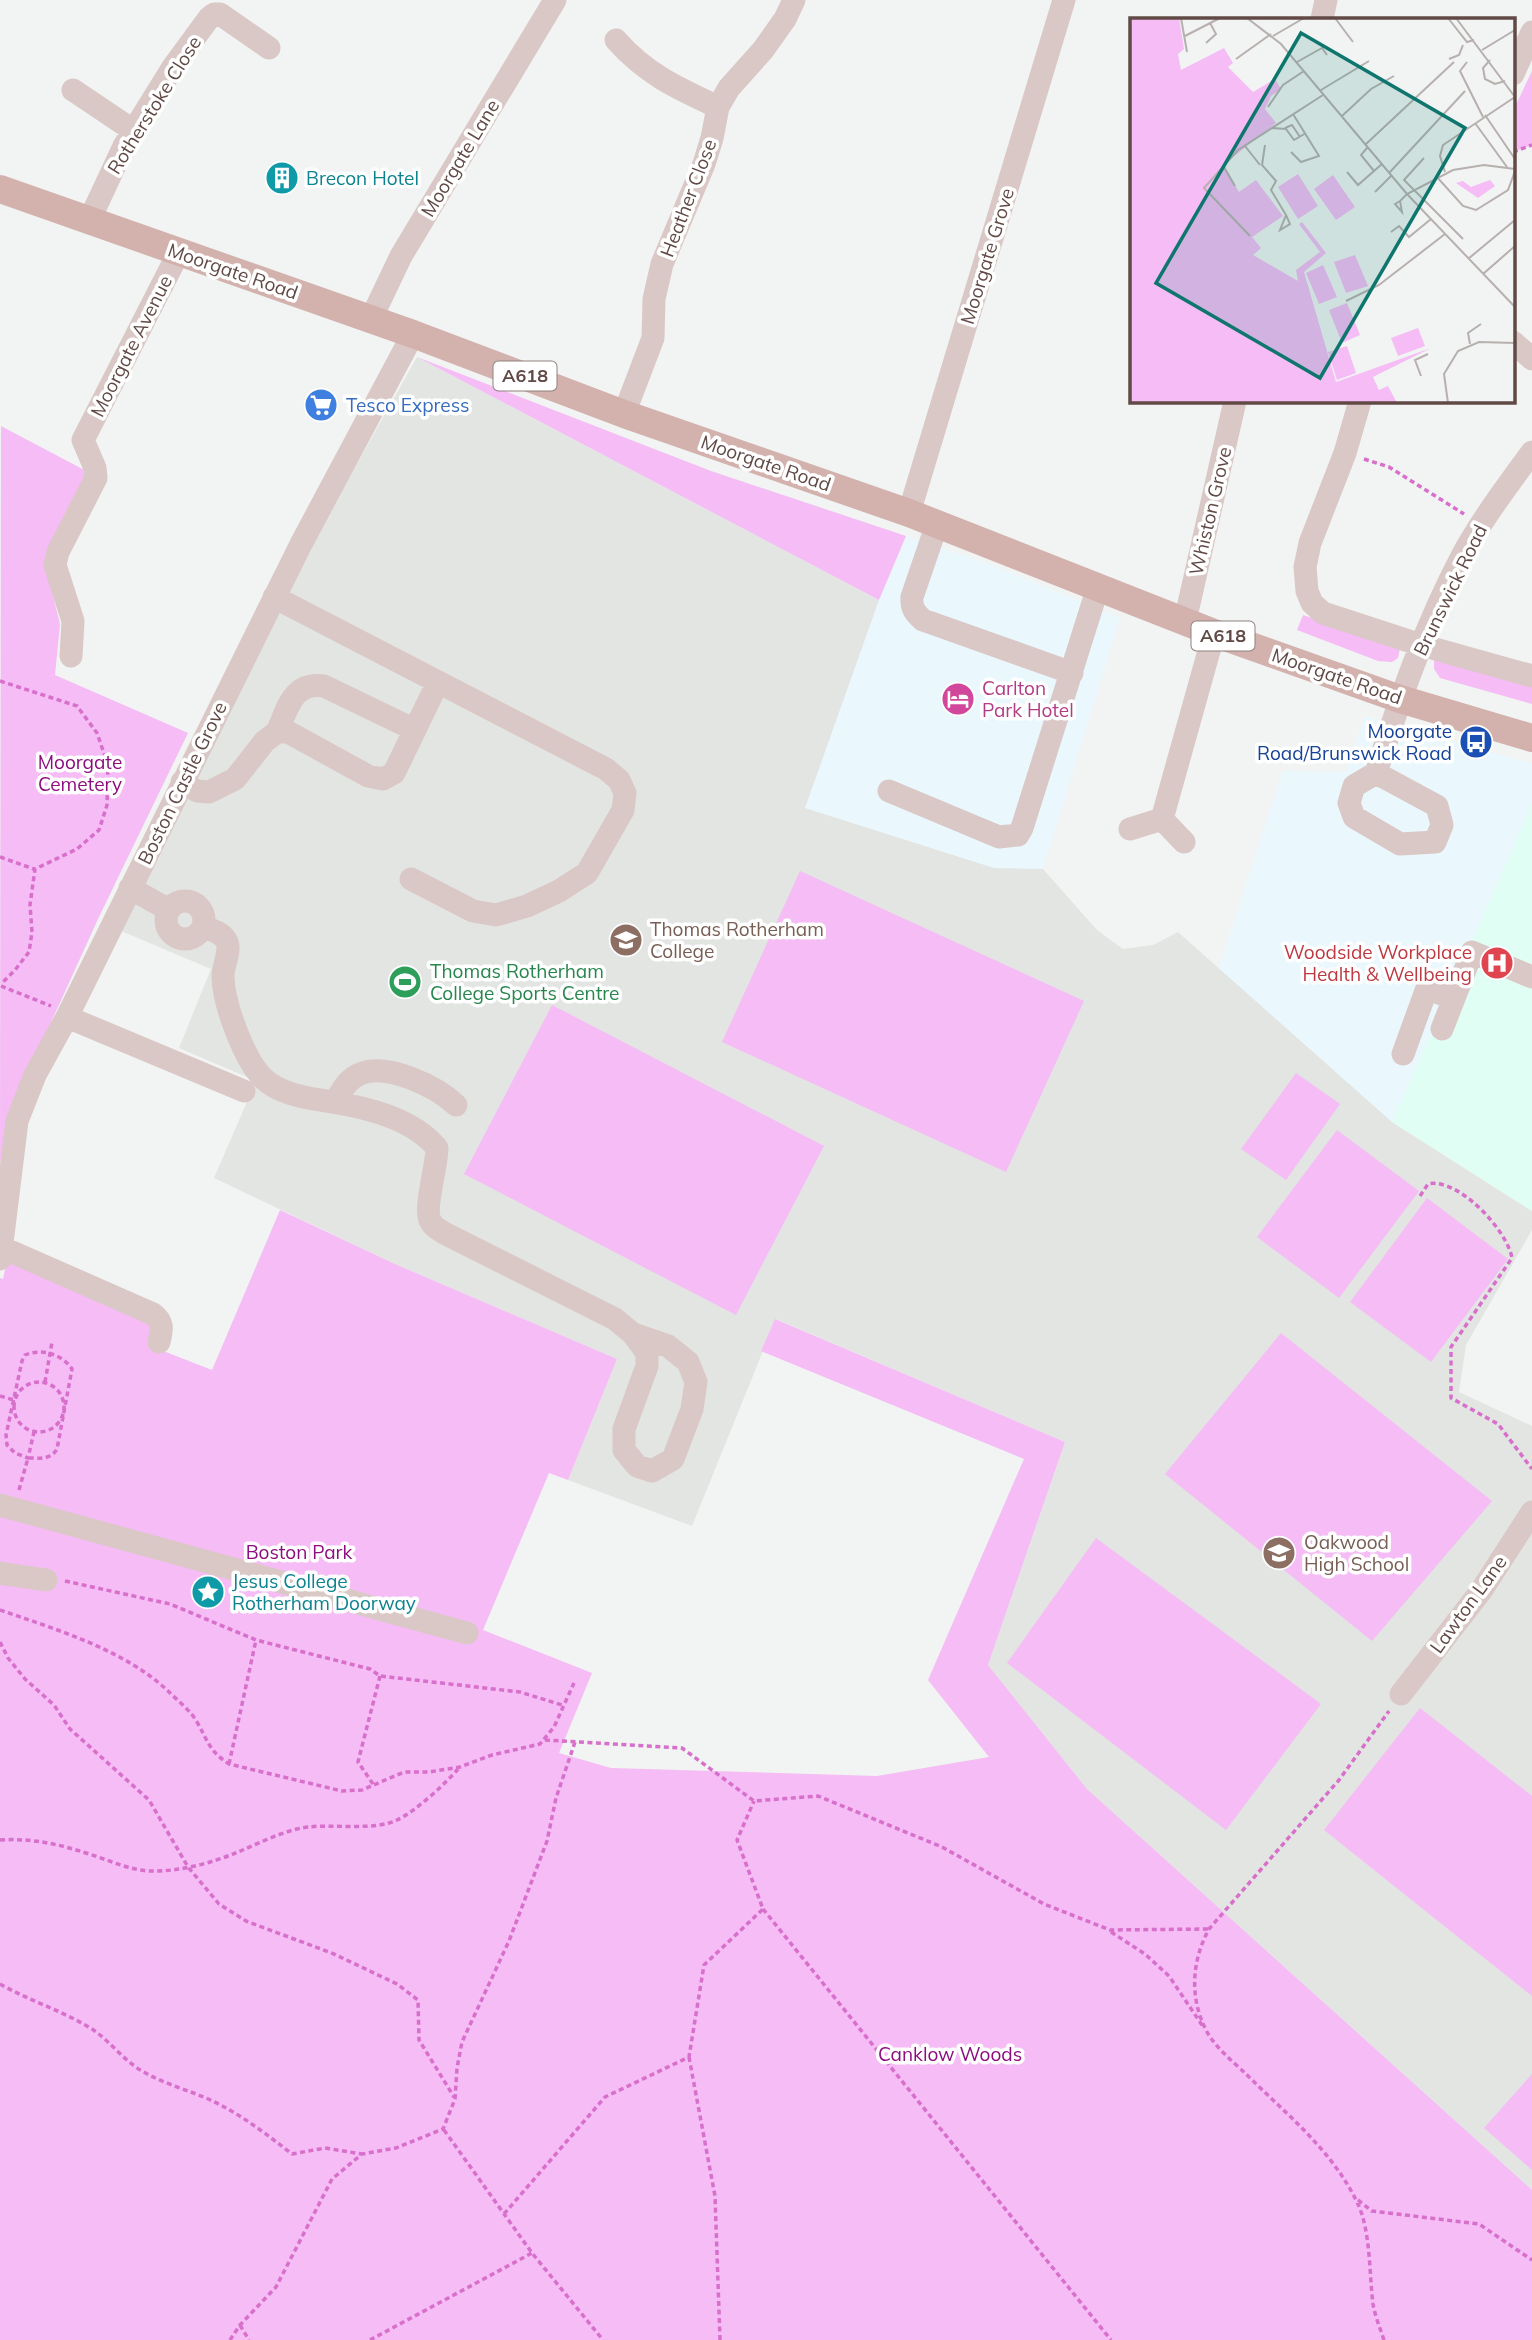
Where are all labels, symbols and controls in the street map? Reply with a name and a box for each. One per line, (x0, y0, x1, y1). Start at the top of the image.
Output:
inset map (1130, 18, 1514, 402)
street label: Rotherstoke Close (102, 32, 206, 178)
street label: Moorgate Lane (416, 95, 504, 221)
street label: Heather Close (655, 136, 721, 260)
building icon: Brecon Hotel (263, 159, 301, 197)
place label: Brecon Hotel (306, 166, 419, 190)
street label: Moorgate Grove (955, 185, 1019, 327)
street label: Moorgate Road (165, 238, 301, 304)
street label: Moorgate Avenue (85, 271, 177, 421)
road number: A618 (494, 362, 556, 390)
supermarket icon: Tesco Express (302, 386, 340, 424)
place label: Tesco Express (346, 393, 470, 417)
street label: Moorgate Road (698, 430, 834, 496)
street label: Whiston Grove (1184, 444, 1236, 578)
street label: Brunswick Road (1408, 521, 1492, 659)
road number: A618 (1192, 622, 1254, 650)
street label: Moorgate Road (1269, 643, 1405, 709)
place label: Carlton Park Hotel (982, 676, 1074, 722)
hotel icon: Carlton Park Hotel (939, 680, 977, 718)
street label: Boston Castle Grove (132, 698, 232, 868)
place label: Moorgate Road/Brunswick Road (1257, 719, 1452, 765)
bus stop icon: Moorgate Road/Brunswick Road (1457, 723, 1495, 761)
park label: Moorgate Cemetery (38, 750, 122, 796)
place label: Thomas Rotherham College (650, 917, 824, 963)
school or university icon: Thomas Rotherham College (607, 921, 645, 959)
place label: Woodside Workplace Health & Wellbeing (1284, 940, 1472, 986)
hospital icon: Woodside Workplace Health & Wellbeing (1478, 944, 1516, 982)
place label: Thomas Rotherham College Sports Centre (430, 959, 619, 1005)
sports icon: Thomas Rotherham College Sports Centre (386, 963, 424, 1001)
place label: Oakwood High School (1304, 1530, 1409, 1576)
school or university icon: Oakwood High School (1260, 1534, 1298, 1572)
park label: Boston Park (246, 1540, 353, 1564)
street label: Lawton Lane (1424, 1550, 1512, 1658)
place label: Jesus College Rotherham Doorway (232, 1569, 416, 1615)
place icon: Jesus College Rotherham Doorway (189, 1573, 227, 1611)
park label: Canklow Woods (878, 2042, 1022, 2066)

